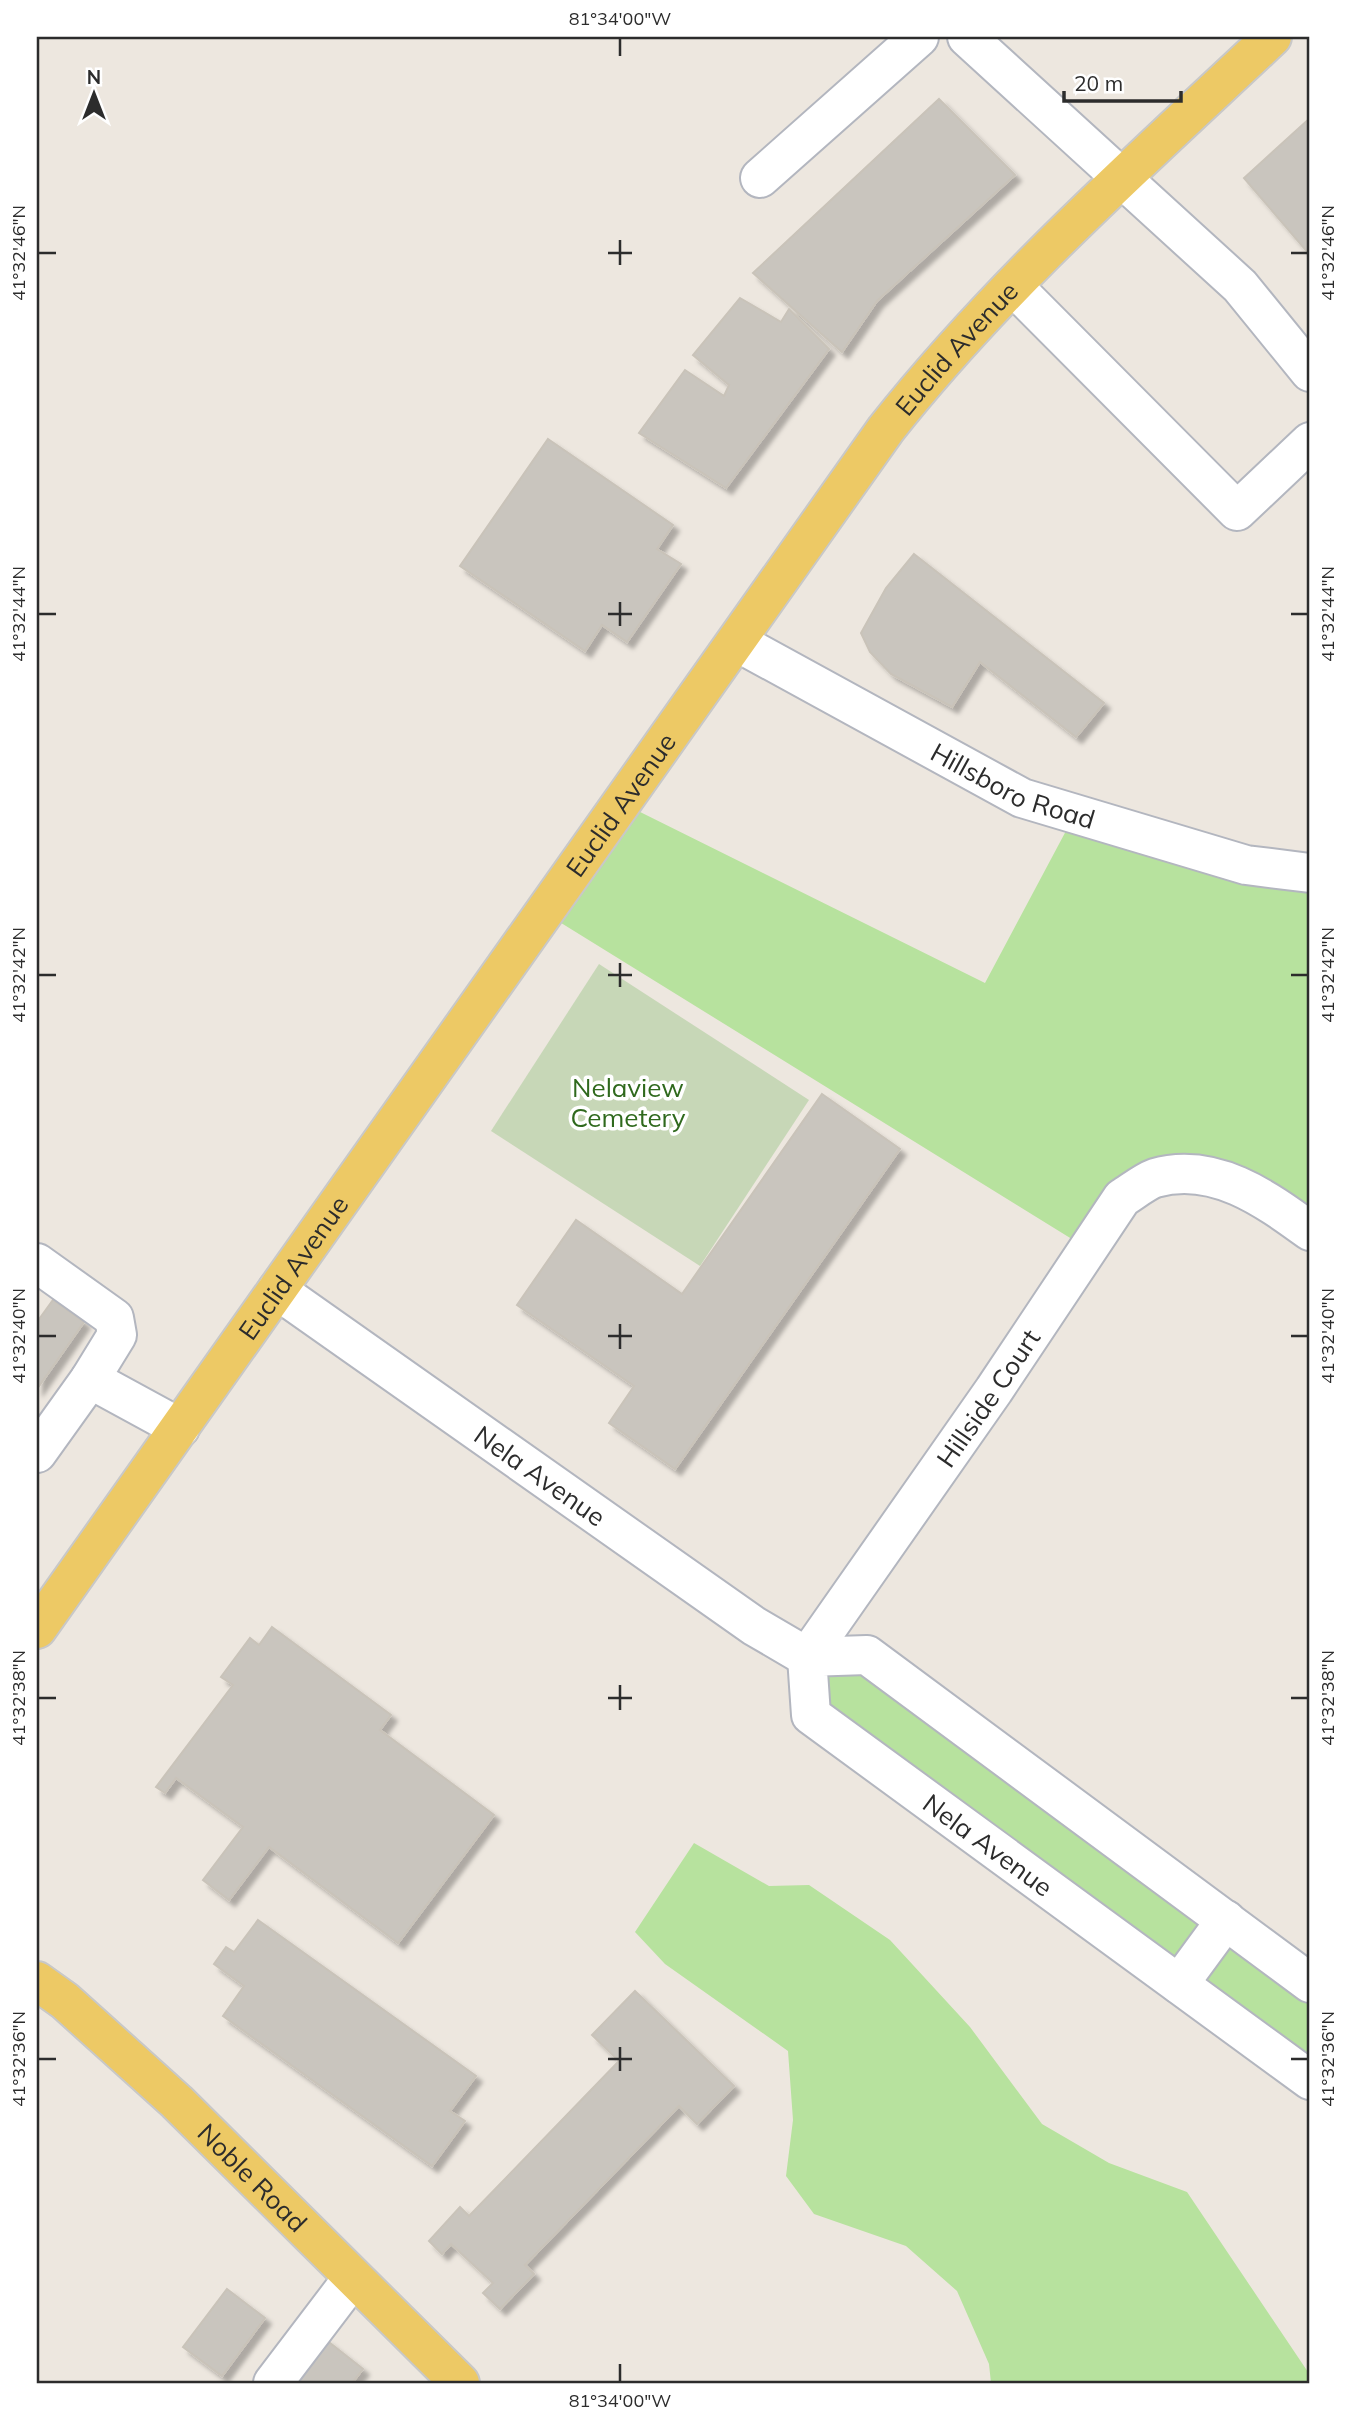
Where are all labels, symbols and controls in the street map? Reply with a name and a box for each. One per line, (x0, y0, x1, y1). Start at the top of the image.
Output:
text: 81°34'00"W (569, 7, 671, 30)
north arrow (60, 60, 130, 130)
scale bar (1064, 60, 1181, 104)
text: N (87, 65, 101, 89)
text: 20 m (1074, 70, 1123, 96)
text: 41°32'46"N (7, 205, 30, 301)
text: 41°32'46"N (1316, 205, 1339, 301)
street label: Euclid Avenue (887, 274, 1024, 422)
text: 41°32'44"N (7, 566, 30, 662)
text: 41°32'44"N (1316, 566, 1339, 662)
street label: Euclid Avenue (558, 726, 683, 883)
street label: Hillsboro Road (925, 735, 1099, 835)
text: 41°32'42"N (7, 927, 30, 1023)
text: 41°32'42"N (1316, 927, 1339, 1023)
park label: Nelaview Cemetery (570, 1071, 686, 1134)
street label: Euclid Avenue (231, 1189, 355, 1346)
text: 41°32'40"N (7, 1288, 30, 1384)
text: 41°32'40"N (1316, 1288, 1339, 1384)
street label: Hillside Court (929, 1322, 1047, 1473)
street label: Nela Avenue (468, 1418, 612, 1533)
text: 41°32'38"N (7, 1650, 30, 1746)
text: 41°32'38"N (1316, 1650, 1339, 1746)
street label: Nela Avenue (917, 1786, 1060, 1903)
text: 41°32'36"N (7, 2011, 30, 2107)
text: 41°32'36"N (1316, 2011, 1339, 2107)
street label: Noble Road (191, 2116, 314, 2239)
text: 81°34'00"W (569, 2389, 671, 2412)

